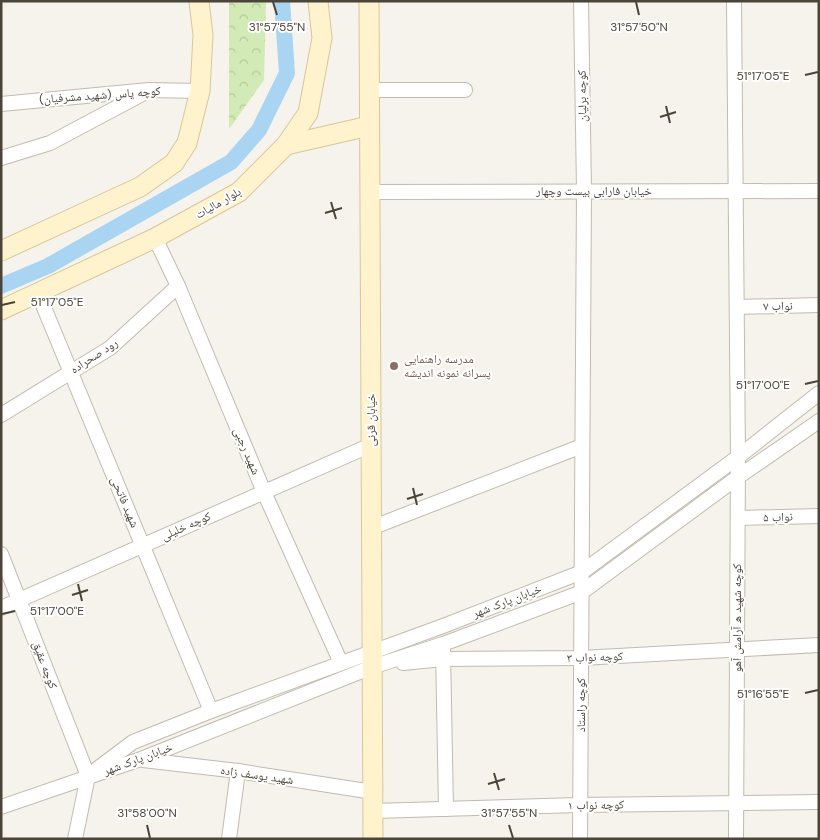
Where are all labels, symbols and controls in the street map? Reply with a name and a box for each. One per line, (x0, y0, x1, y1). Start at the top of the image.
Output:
text: 31°57'55"N (249, 19, 305, 35)
text: 31°57'50"N (610, 19, 668, 35)
text: 51°17'05"E (736, 68, 790, 84)
street label: کوچه برلیان (574, 70, 590, 122)
street label: کوچه یاس (شهید مشرفیان) (39, 83, 161, 107)
street label: خیابان فارابی بیست وچهار (535, 183, 652, 199)
street label: بلوار مالیات (192, 184, 244, 222)
text: 51°17'05"E (30, 294, 84, 310)
street label: نواب ۷ (763, 298, 793, 314)
street label: رود صحراده (67, 335, 121, 377)
place label: مدرسه راهنمایی پسرانه نمونه اندیشه (404, 351, 491, 381)
marker: مدرسه راهنمایی پسرانه نمونه اندیشه (388, 360, 400, 372)
text: 51°17'00"E (736, 377, 790, 393)
street label: خیابان قرنی (363, 393, 379, 446)
street label: شهید رجبی (230, 425, 264, 477)
street label: شهید فاتحی (107, 474, 143, 530)
street label: کوچه خلیلی (159, 508, 213, 544)
street label: نواب ۵ (763, 508, 793, 526)
street label: کوچه شهید ه آرامش آهو (729, 563, 745, 673)
street label: خیابان پارک شهر (469, 580, 544, 622)
text: 51°17'00"E (30, 603, 84, 619)
street label: کوچه عقیق (29, 639, 61, 691)
street label: کوچه نواب ۳ (567, 648, 624, 666)
street label: کوچه راستاد (573, 678, 589, 732)
text: 51°16'55"E (737, 686, 790, 702)
street label: خیابان پارک شهر (100, 739, 175, 779)
street label: شهید یوسف زاده (219, 762, 295, 788)
street label: کوچه نواب ۱ (568, 797, 624, 813)
text: 31°58'00"N (117, 805, 177, 821)
text: 31°57'55"N (481, 805, 537, 821)

